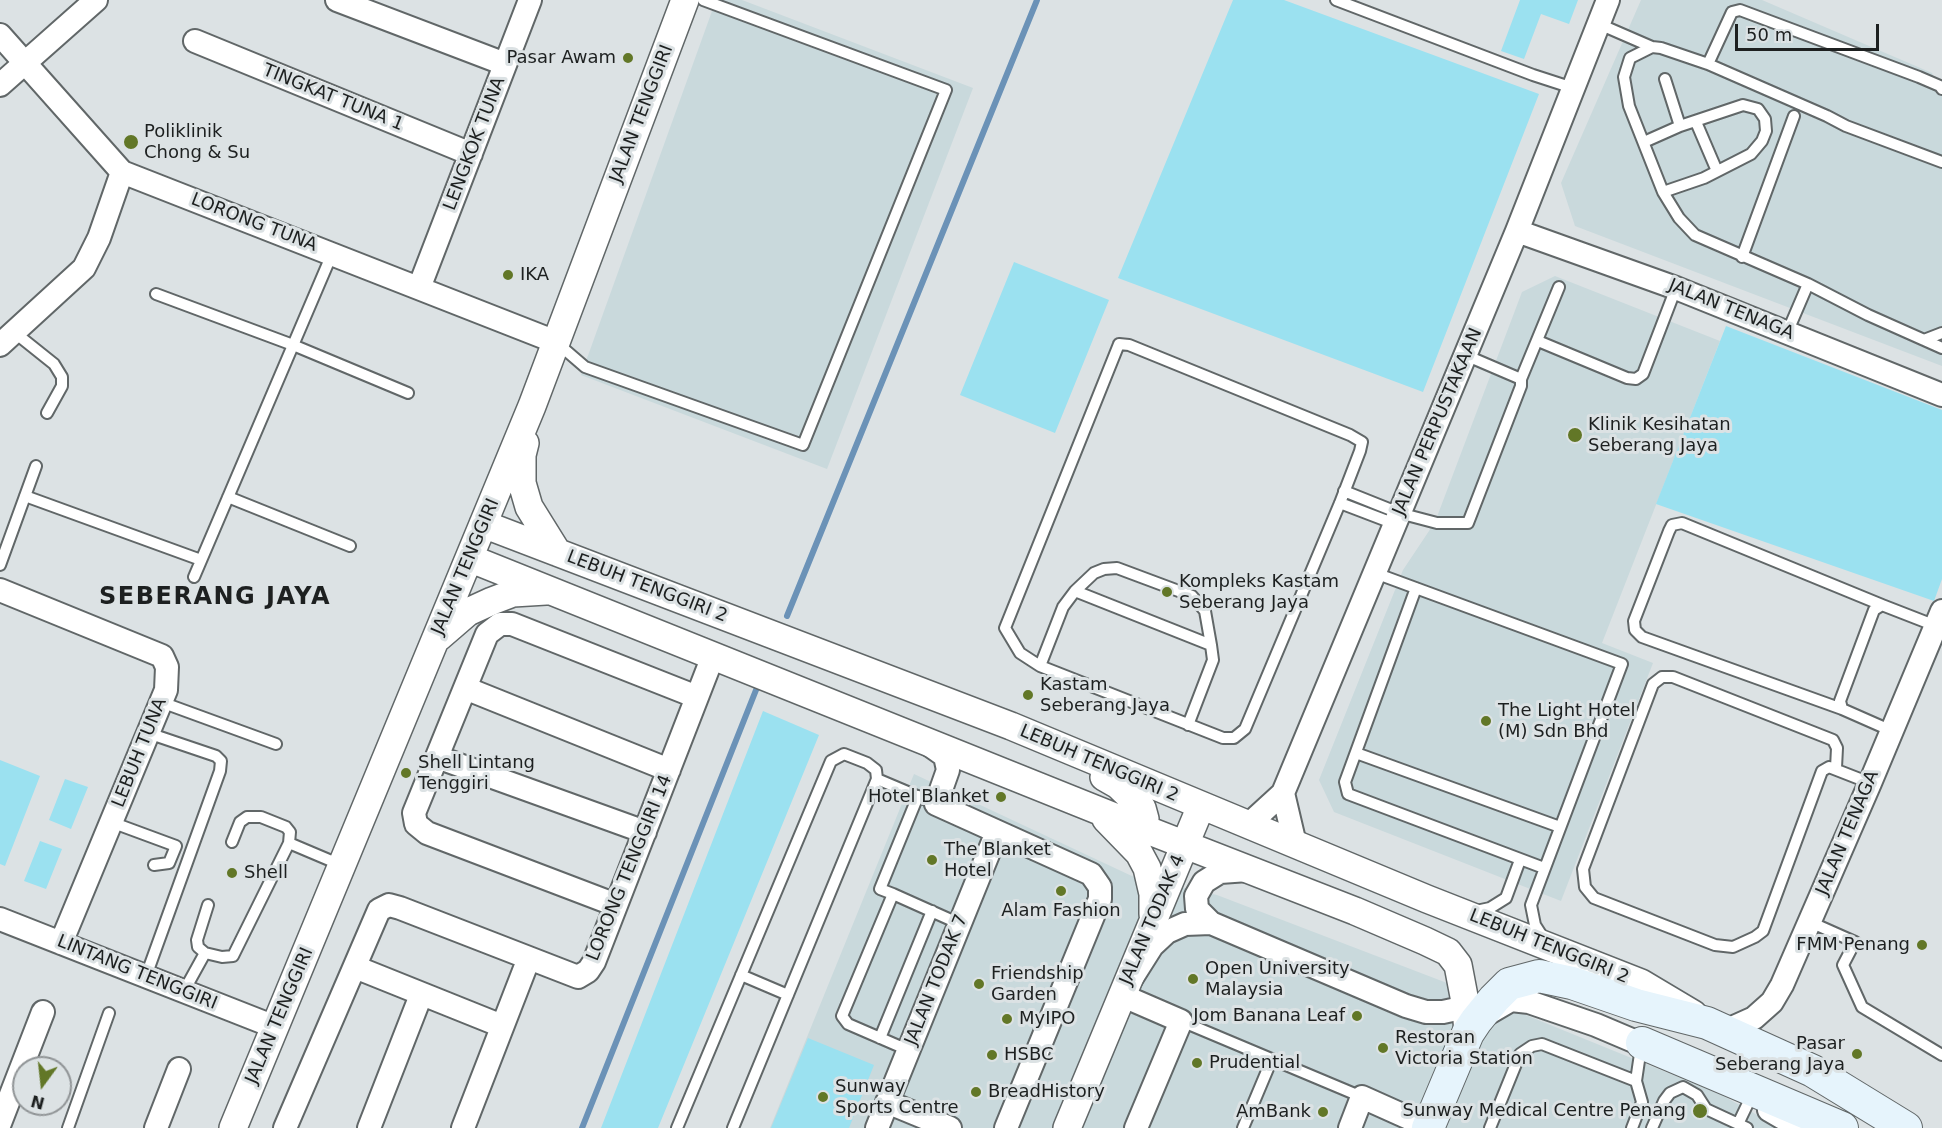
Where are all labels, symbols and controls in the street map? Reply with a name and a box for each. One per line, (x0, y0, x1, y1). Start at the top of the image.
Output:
scale bar (1738, 12, 1882, 50)
text: 50 m (1746, 24, 1792, 45)
street label: JALAN TENGGIRI (606, 42, 678, 186)
place label: Pasar Awam (507, 47, 616, 69)
marker: Pasar Awam (621, 51, 635, 65)
street label: TINGKAT TUNA 1 (259, 60, 407, 136)
street label: LENGKOK TUNA (440, 74, 510, 214)
place label: Poliklinik Chong & Su (144, 121, 250, 164)
marker: Poliklinik Chong & Su (122, 133, 140, 151)
street label: LORONG TUNA (188, 189, 320, 257)
place label: IKA (520, 264, 549, 286)
marker: IKA (501, 268, 515, 282)
street label: JALAN TENAGA (1665, 275, 1797, 345)
street label: JALAN PERPUSTAKAAN (1389, 325, 1487, 519)
place label: Klinik Kesihatan Seberang Jaya (1588, 414, 1731, 456)
marker: Klinik Kesihatan Seberang Jaya (1566, 426, 1584, 444)
street label: JALAN TENGGIRI (428, 496, 504, 638)
street label: LEBUH TENGGIRI 2 (564, 546, 730, 628)
place label: Kompleks Kastam Seberang Jaya (1179, 571, 1339, 614)
district label: SEBERANG JAYA (99, 584, 331, 612)
marker: Kompleks Kastam Seberang Jaya (1160, 585, 1174, 599)
place label: Kastam Seberang Jaya (1040, 674, 1170, 716)
marker: Kastam Seberang Jaya (1021, 688, 1035, 702)
street label: LEBUH TUNA (108, 695, 172, 811)
place label: The Light Hotel (M) Sdn Bhd (1498, 700, 1636, 742)
marker: The Light Hotel (M) Sdn Bhd (1479, 714, 1493, 728)
street label: LEBUH TENGGIRI 2 (1016, 721, 1182, 807)
place label: Shell Lintang Tenggiri (418, 752, 535, 795)
marker: Shell Lintang Tenggiri (399, 766, 413, 780)
street label: JALAN TENAGA (1812, 767, 1884, 899)
street label: LORONG TENGGIRI 14 (583, 772, 677, 964)
place label: Hotel Blanket (868, 786, 989, 808)
marker: Hotel Blanket (994, 790, 1008, 804)
place label: The Blanket Hotel (944, 839, 1051, 882)
street label: JALAN TODAK 4 (1116, 852, 1190, 988)
marker: The Blanket Hotel (925, 853, 939, 867)
place label: Shell (244, 862, 288, 884)
marker: Shell (225, 866, 239, 880)
marker: Alam Fashion (1054, 884, 1068, 898)
place label: Alam Fashion (1001, 900, 1121, 922)
street label: LEBUH TENGGIRI 2 (1466, 905, 1632, 989)
street label: JALAN TODAK 7 (901, 911, 973, 1049)
street label: LINTANG TENGGIRI (54, 931, 220, 1015)
place label: FMM Penang (1796, 934, 1910, 956)
marker: FMM Penang (1915, 938, 1929, 952)
street label: JALAN TENGGIRI (242, 945, 318, 1087)
place label: Open University Malaysia (1205, 958, 1350, 1000)
place label: Friendship Garden (991, 963, 1084, 1006)
marker: Open University Malaysia (1186, 972, 1200, 986)
marker: Friendship Garden (972, 977, 986, 991)
place label: Jom Banana Leaf (1193, 1005, 1345, 1027)
place label: MyIPO (1019, 1008, 1076, 1030)
marker: Jom Banana Leaf (1350, 1009, 1364, 1023)
marker: MyIPO (1000, 1012, 1014, 1026)
place label: Restoran Victoria Station (1395, 1027, 1533, 1070)
place label: Pasar Seberang Jaya (1715, 1033, 1845, 1076)
marker: Restoran Victoria Station (1376, 1041, 1390, 1055)
place label: HSBC (1004, 1044, 1054, 1066)
marker: Pasar Seberang Jaya (1850, 1047, 1864, 1061)
marker: HSBC (985, 1048, 999, 1062)
place label: Prudential (1209, 1052, 1300, 1074)
north arrow (12, 1056, 72, 1116)
marker: Prudential (1190, 1056, 1204, 1070)
place label: Sunway Sports Centre (835, 1076, 959, 1118)
place label: BreadHistory (988, 1081, 1105, 1103)
marker: BreadHistory (969, 1085, 983, 1099)
marker: Sunway Sports Centre (816, 1090, 830, 1104)
text: N (29, 1091, 47, 1113)
place label: Sunway Medical Centre Penang (1402, 1100, 1686, 1122)
place label: AmBank (1236, 1101, 1311, 1123)
marker: Sunway Medical Centre Penang (1691, 1102, 1709, 1120)
marker: AmBank (1316, 1105, 1330, 1119)

